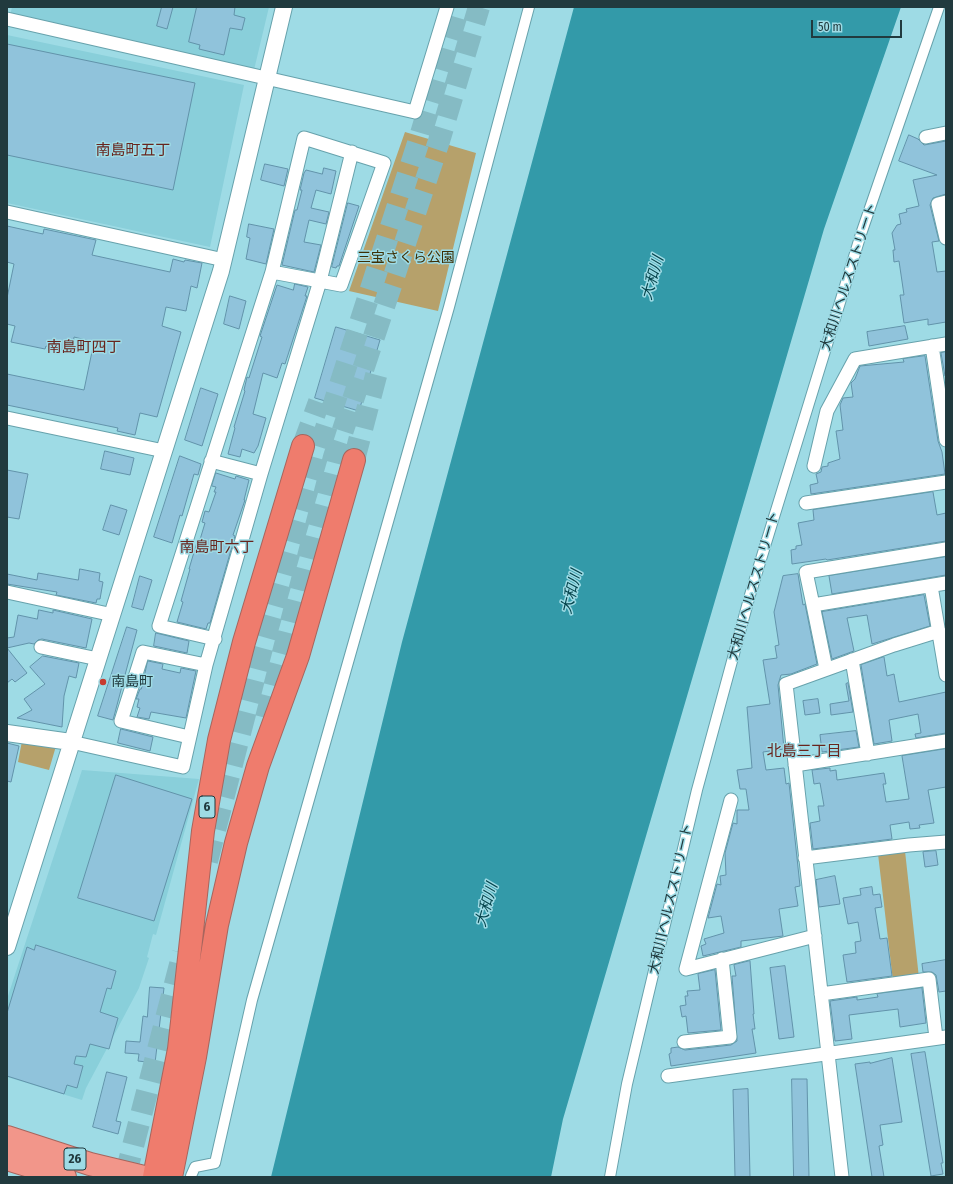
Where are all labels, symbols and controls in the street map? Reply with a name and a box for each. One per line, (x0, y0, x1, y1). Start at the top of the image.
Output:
scale bar (813, 12, 904, 38)
text: 50 m (818, 20, 842, 34)
district label: 南島町五丁 (96, 142, 170, 160)
street label: 大和川ヘルスストリート (817, 201, 881, 353)
park label: 三宝さくら公園 (357, 250, 455, 266)
water label: 大和川 (638, 254, 668, 302)
district label: 南島町四丁 (47, 339, 121, 357)
street label: 大和川ヘルスストリート (725, 510, 783, 662)
district label: 南島町六丁 (180, 539, 254, 557)
water label: 大和川 (558, 568, 586, 616)
place label: 南島町 (111, 674, 153, 690)
marker: 南島町 (98, 677, 108, 687)
district label: 北島三丁目 (767, 743, 841, 761)
road number: 6 (199, 796, 215, 818)
street label: 大和川ヘルスストリート (645, 822, 697, 976)
water label: 大和川 (472, 881, 502, 929)
road number: 26 (64, 1148, 86, 1170)

